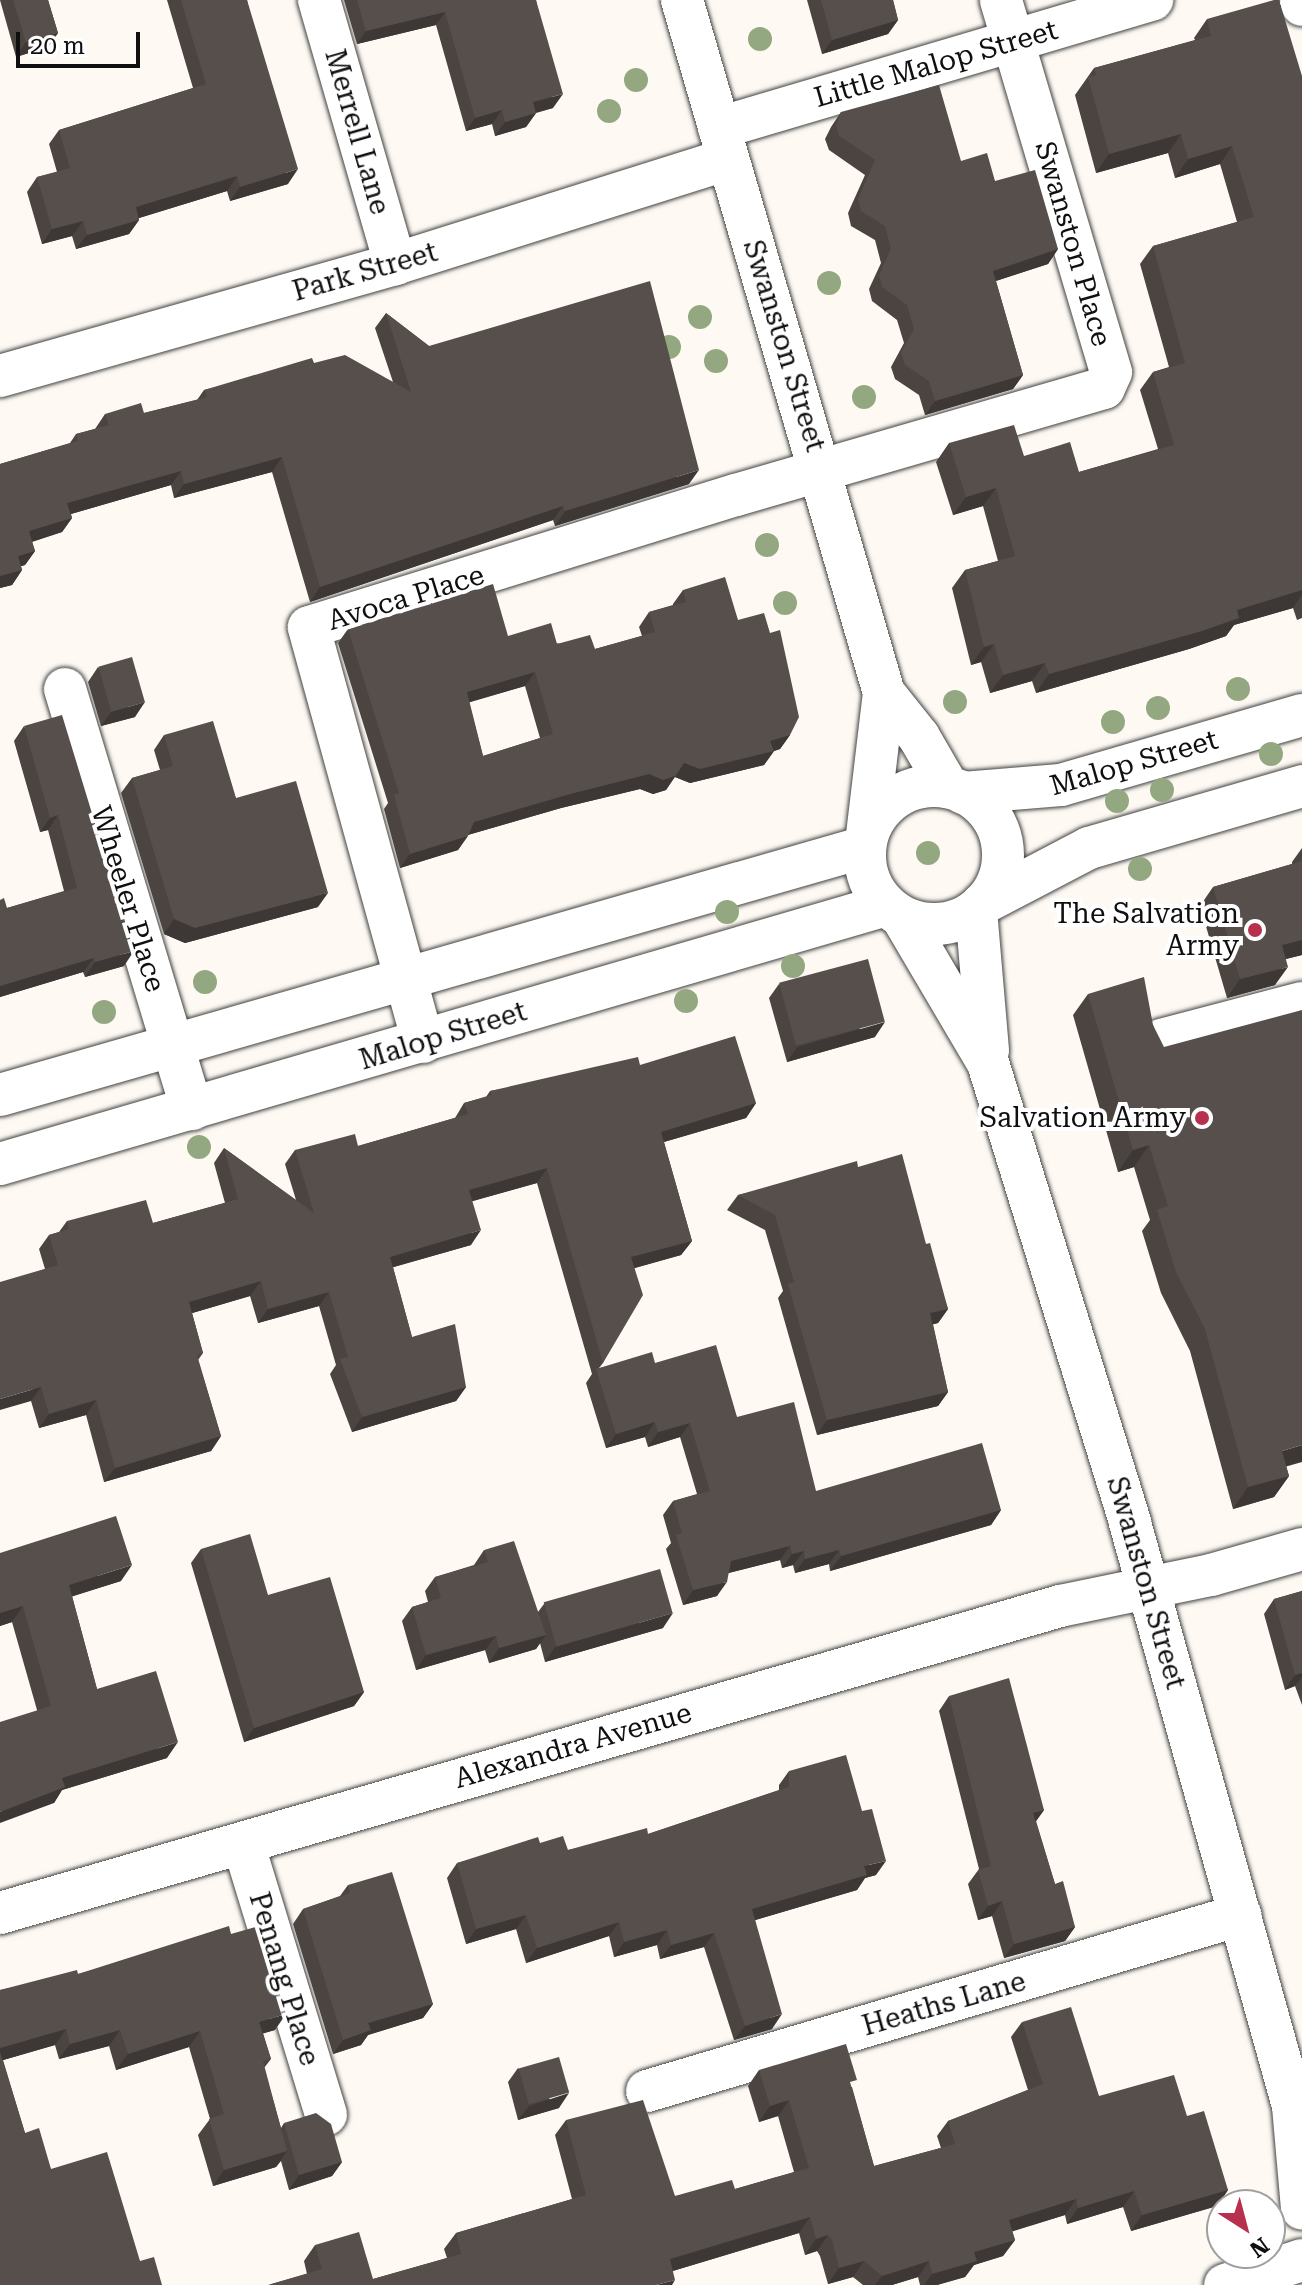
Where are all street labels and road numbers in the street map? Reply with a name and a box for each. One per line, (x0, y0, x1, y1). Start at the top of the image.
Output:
street label: Little Malop Street (810, 13, 1062, 115)
street label: Merrell Lane (317, 46, 397, 218)
street label: Swanston Place (1028, 138, 1118, 350)
street label: Park Street (289, 235, 441, 309)
street label: Swanston Street (736, 236, 832, 456)
street label: Avoca Place (324, 558, 488, 638)
street label: Malop Street (1046, 723, 1222, 803)
street label: Wheeler Place (84, 802, 172, 996)
street label: Malop Street (355, 995, 531, 1077)
street label: Swanston Street (1100, 1473, 1192, 1693)
street label: Alexandra Avenue (451, 1696, 695, 1796)
street label: Penang Place (242, 1888, 326, 2070)
street label: Heaths Lane (858, 1965, 1030, 2043)

